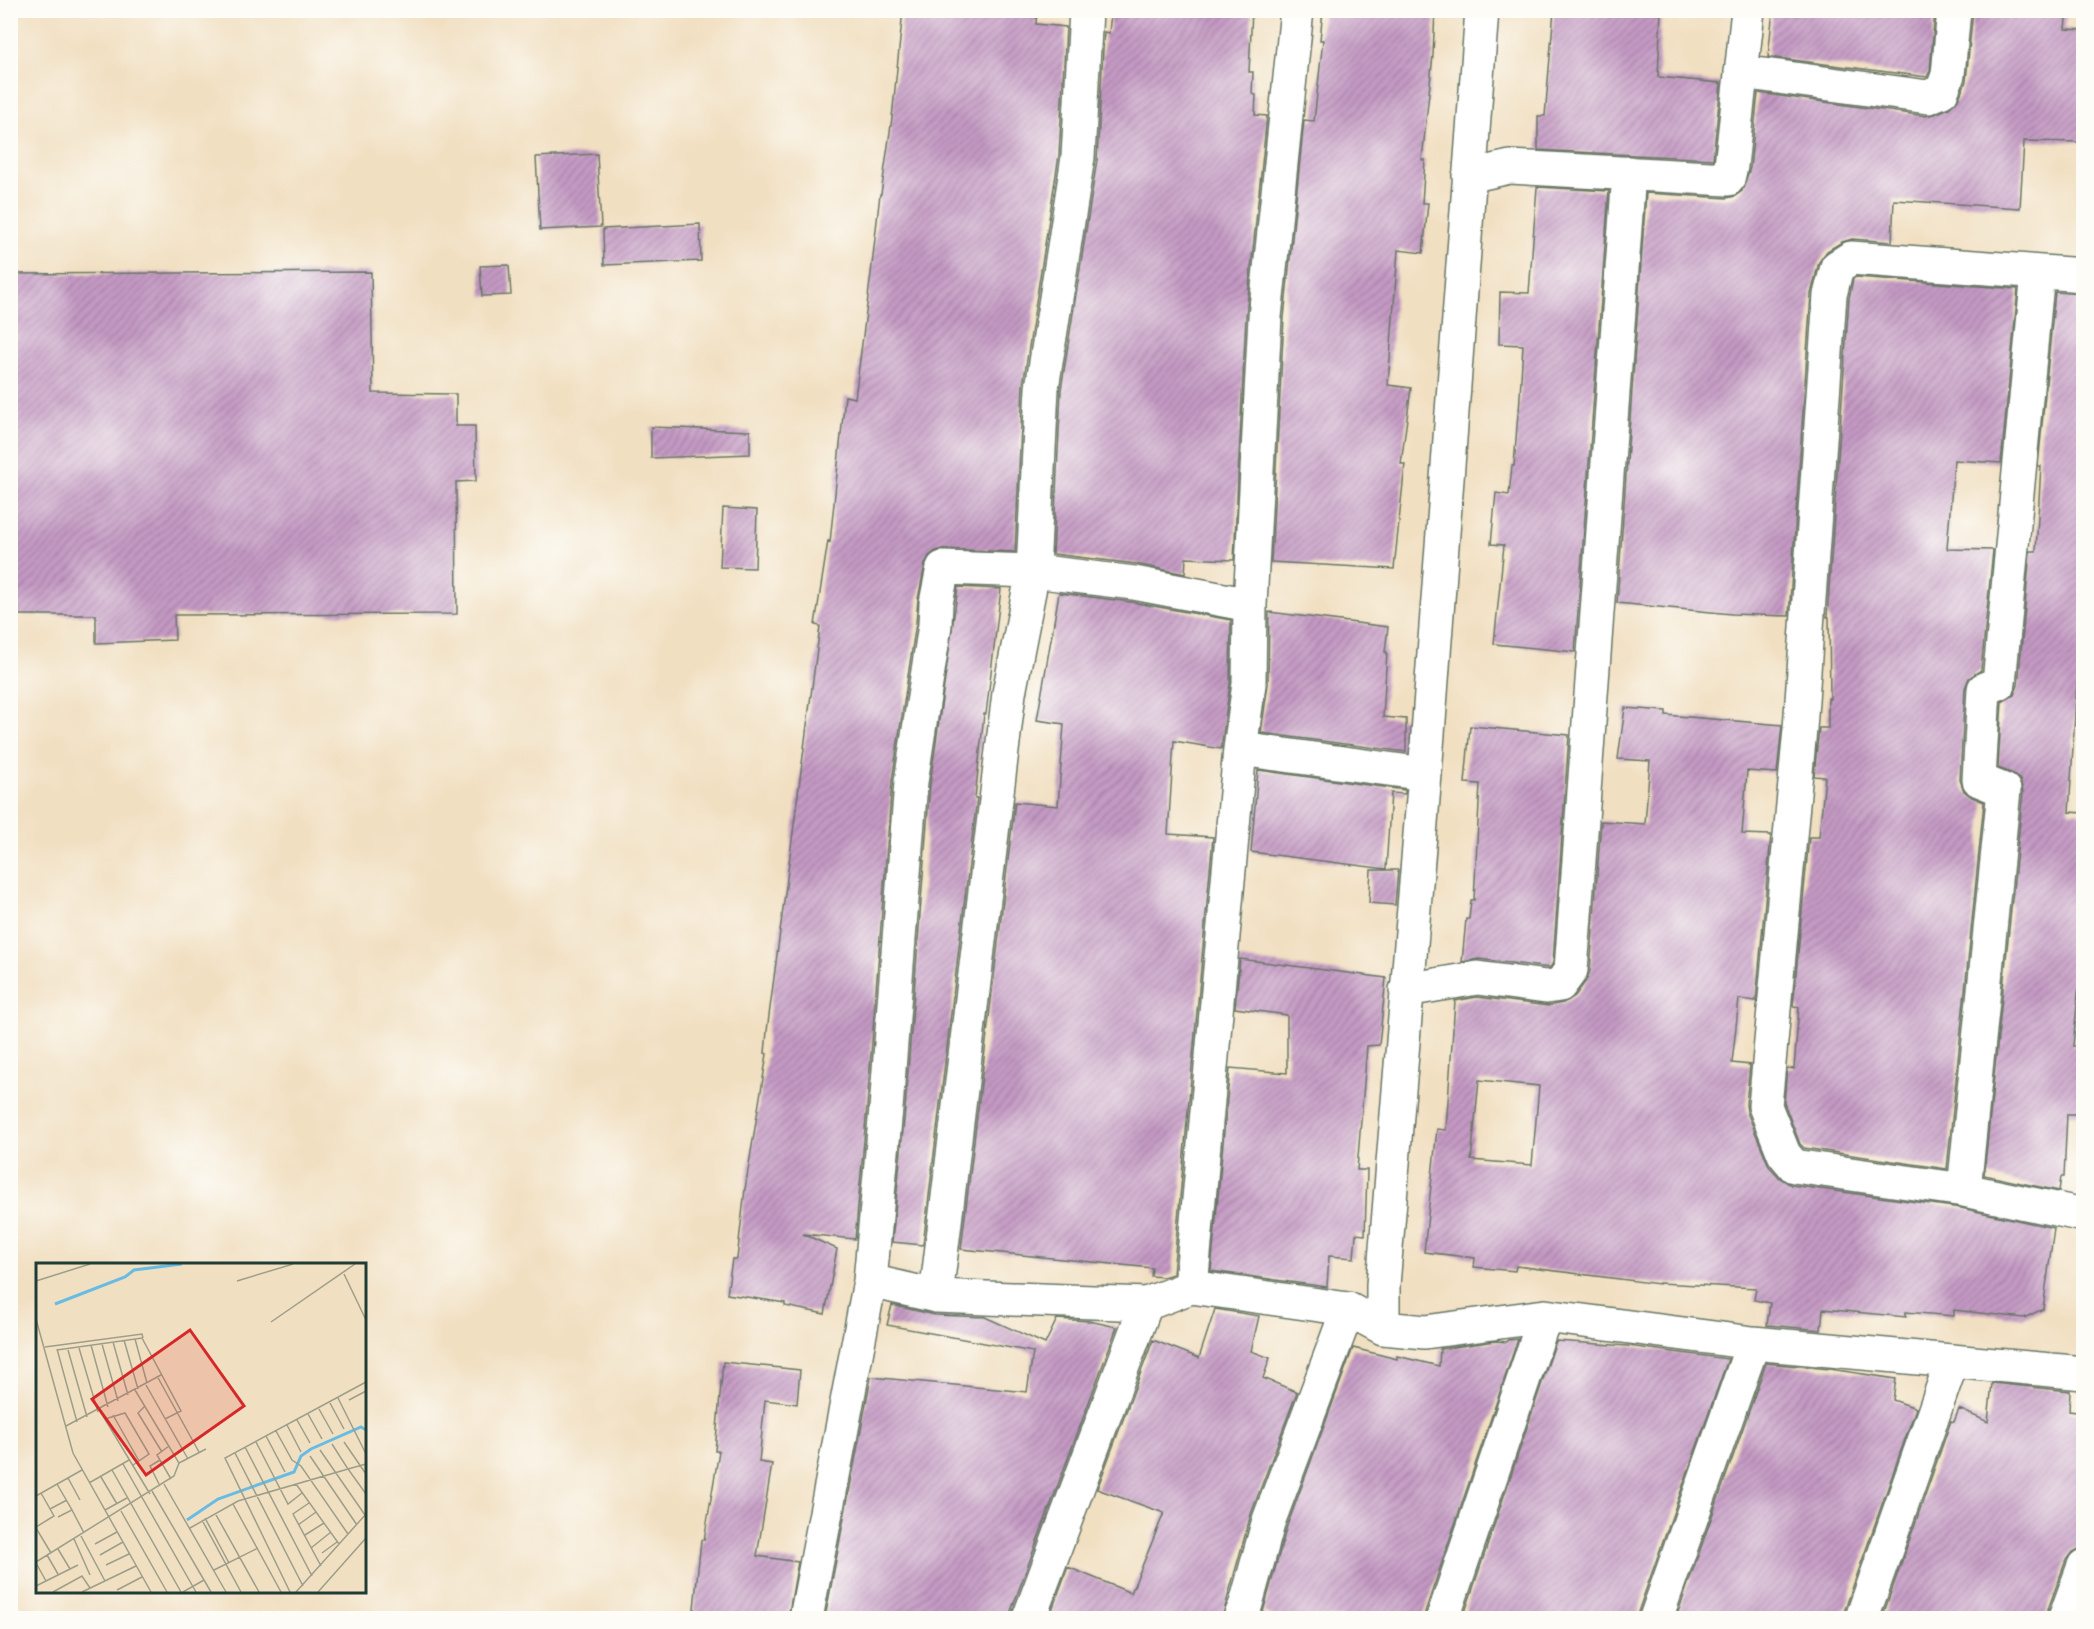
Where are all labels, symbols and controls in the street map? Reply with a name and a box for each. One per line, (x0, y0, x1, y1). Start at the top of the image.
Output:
inset map (36, 1263, 366, 1593)

